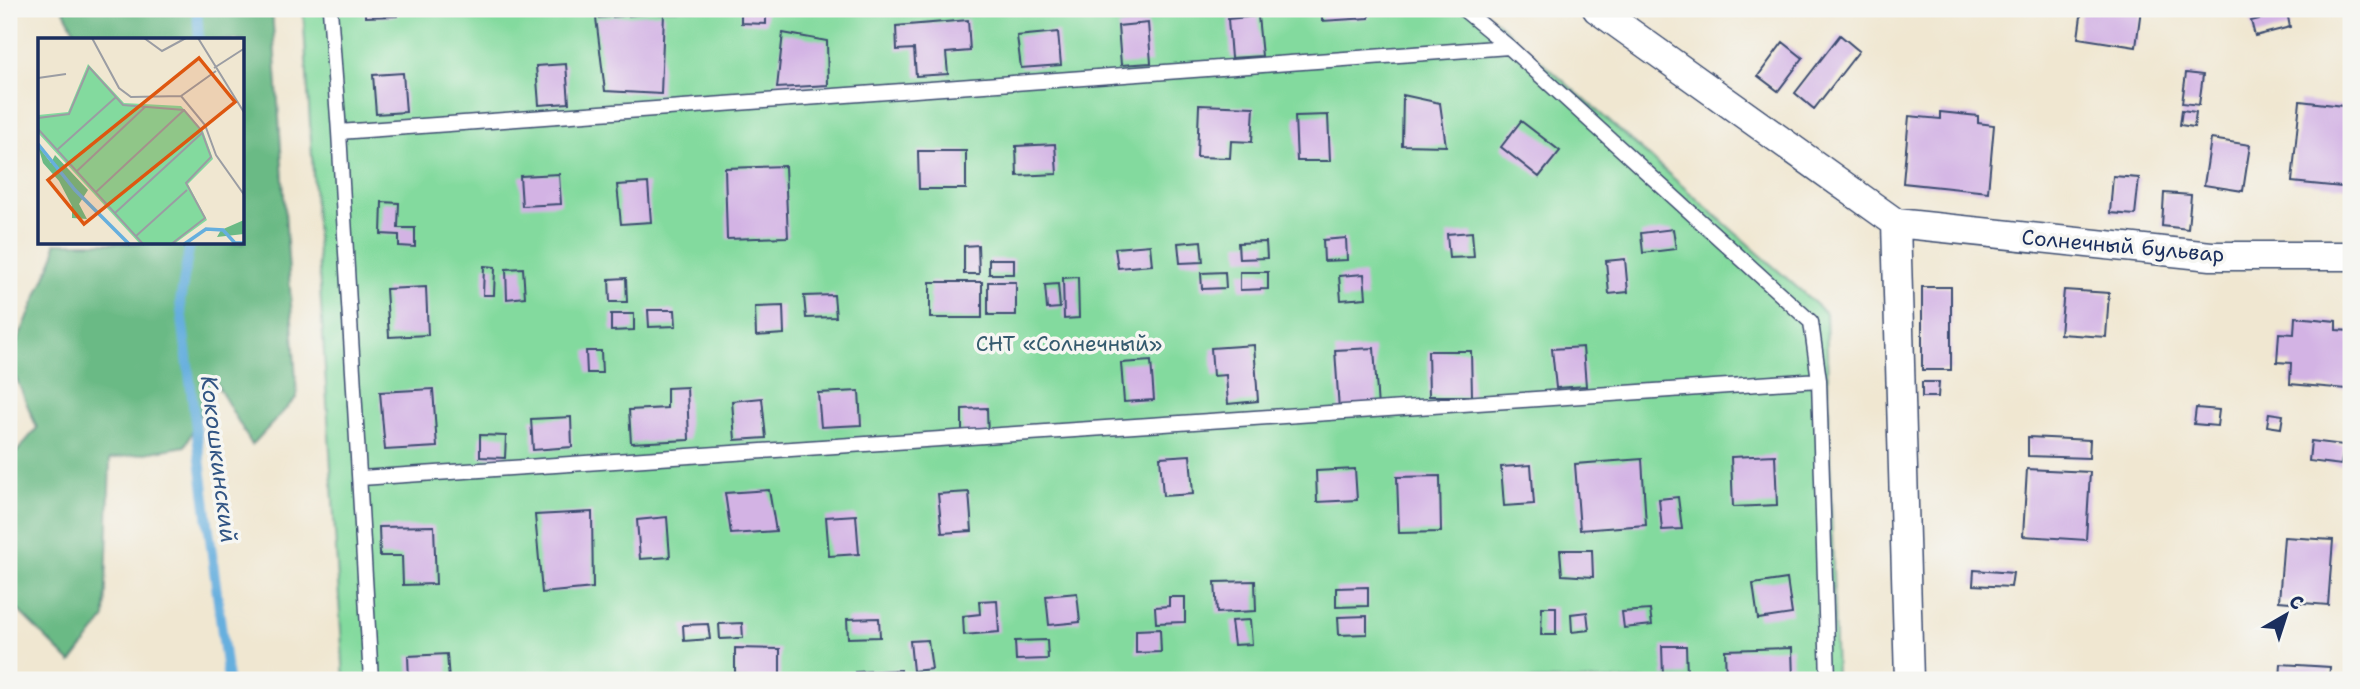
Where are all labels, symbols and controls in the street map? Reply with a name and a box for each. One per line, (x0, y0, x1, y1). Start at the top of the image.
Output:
inset map (38, 38, 245, 245)
street label: Солнечный бульвар (2020, 223, 2226, 269)
park label: СНТ «Солнечный» (976, 330, 1162, 358)
water label: Кокошкинский (194, 374, 244, 544)
north arrow (2252, 580, 2322, 650)
text: С (2284, 589, 2309, 616)

